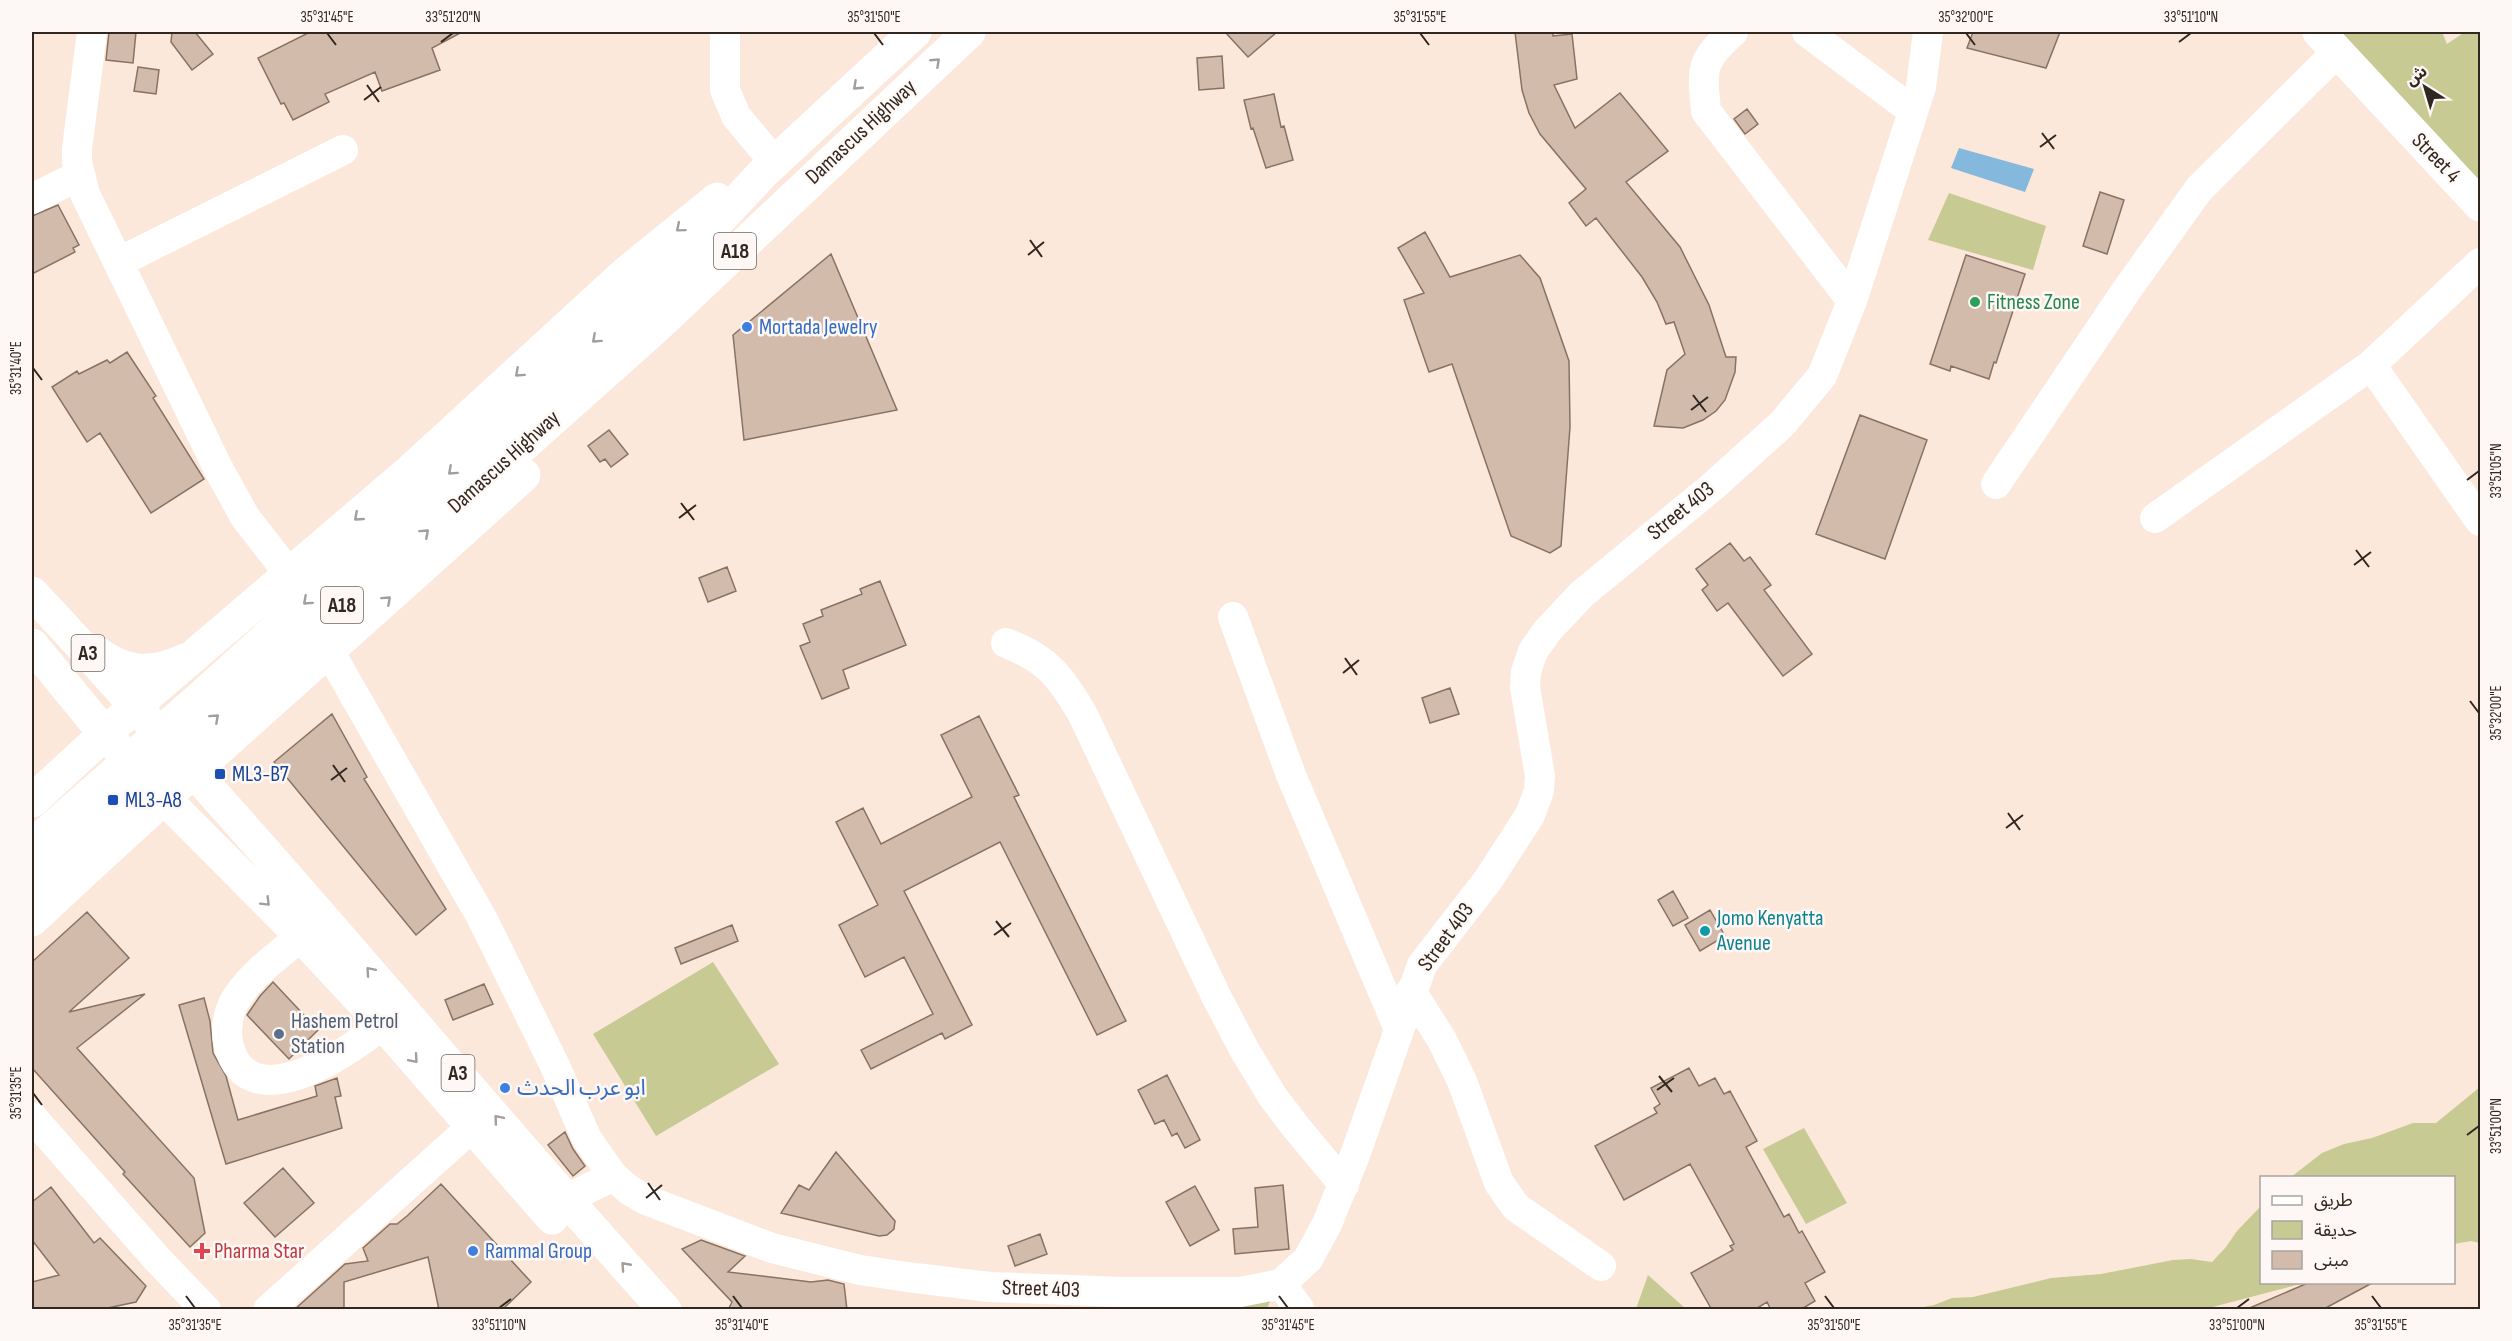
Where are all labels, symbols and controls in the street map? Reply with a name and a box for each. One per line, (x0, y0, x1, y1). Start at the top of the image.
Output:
text: 35°31'45"E (300, 8, 354, 27)
text: 33°51'20"N (425, 8, 481, 27)
text: 35°31'50"E (847, 8, 901, 27)
text: 35°31'55"E (1394, 8, 1446, 27)
text: 35°32'00"E (1938, 8, 1994, 27)
text: 33°51'10"N (2164, 8, 2218, 27)
north arrow (2395, 57, 2455, 117)
one-way arrow (930, 58, 940, 69)
text: ش (2402, 62, 2431, 90)
street label: Damascus Highway (800, 74, 922, 190)
one-way arrow (853, 79, 863, 90)
street label: Street 4 (2406, 127, 2466, 189)
one-way arrow (676, 221, 687, 232)
road number: A18 (714, 233, 756, 269)
place label: Fitness Zone (1987, 289, 2080, 316)
marker: Fitness Zone (1968, 295, 1982, 309)
place label: Mortada Jewelry (759, 314, 878, 341)
marker: Mortada Jewelry (740, 320, 754, 334)
one-way arrow (592, 332, 603, 343)
text: 35°31'40"E (7, 341, 26, 395)
one-way arrow (515, 366, 526, 377)
street label: Damascus Highway (442, 404, 566, 519)
text: 33°51'05"N (2487, 443, 2506, 499)
one-way arrow (448, 464, 458, 475)
street label: Street 403 (1642, 476, 1720, 546)
one-way arrow (354, 510, 365, 521)
one-way arrow (418, 529, 428, 540)
road number: A18 (321, 587, 363, 623)
one-way arrow (303, 594, 313, 605)
one-way arrow (380, 596, 391, 607)
road number: A3 (72, 635, 104, 671)
text: 35°32'00"E (2487, 685, 2506, 741)
one-way arrow (209, 714, 219, 725)
place label: ML3-B7 (232, 761, 289, 788)
marker: ML3-B7 (213, 767, 227, 781)
place label: ML3-A8 (125, 787, 182, 814)
marker: ML3-A8 (106, 793, 120, 807)
one-way arrow (260, 895, 270, 906)
street label: Street 403 (1412, 897, 1480, 977)
place label: Jomo Kenyatta Avenue (1716, 905, 1824, 957)
marker: Jomo Kenyatta Avenue (1698, 924, 1712, 938)
one-way arrow (367, 967, 378, 978)
place label: Hashem Petrol Station (291, 1008, 398, 1060)
marker: Hashem Petrol Station (272, 1027, 286, 1041)
one-way arrow (407, 1052, 418, 1063)
road number: A3 (442, 1055, 474, 1091)
text: 35°31'35"E (7, 1066, 26, 1120)
place label: ابو عرب الحدث (517, 1075, 646, 1102)
marker: ابو عرب الحدث (498, 1081, 512, 1095)
text: 33°51'00"N (2487, 1098, 2506, 1154)
one-way arrow (494, 1115, 505, 1126)
legend (2260, 1176, 2455, 1284)
text: طريق (2314, 1190, 2353, 1211)
text: حديقة (2314, 1220, 2357, 1241)
place label: Pharma Star (214, 1238, 304, 1265)
place label: Rammal Group (485, 1238, 592, 1265)
marker: Pharma Star (195, 1244, 209, 1258)
marker: Rammal Group (466, 1244, 480, 1258)
text: مبنى (2314, 1250, 2349, 1271)
one-way arrow (621, 1262, 632, 1273)
street label: Street 403 (1001, 1274, 1081, 1304)
text: 35°31'35"E (168, 1316, 222, 1335)
text: 33°51'10"N (472, 1316, 526, 1335)
text: 35°31'40"E (715, 1316, 769, 1335)
text: 35°31'45"E (1261, 1316, 1315, 1335)
text: 35°31'50"E (1807, 1316, 1861, 1335)
text: 33°51'00"N (2209, 1316, 2265, 1335)
text: 35°31'55"E (2355, 1316, 2407, 1335)

